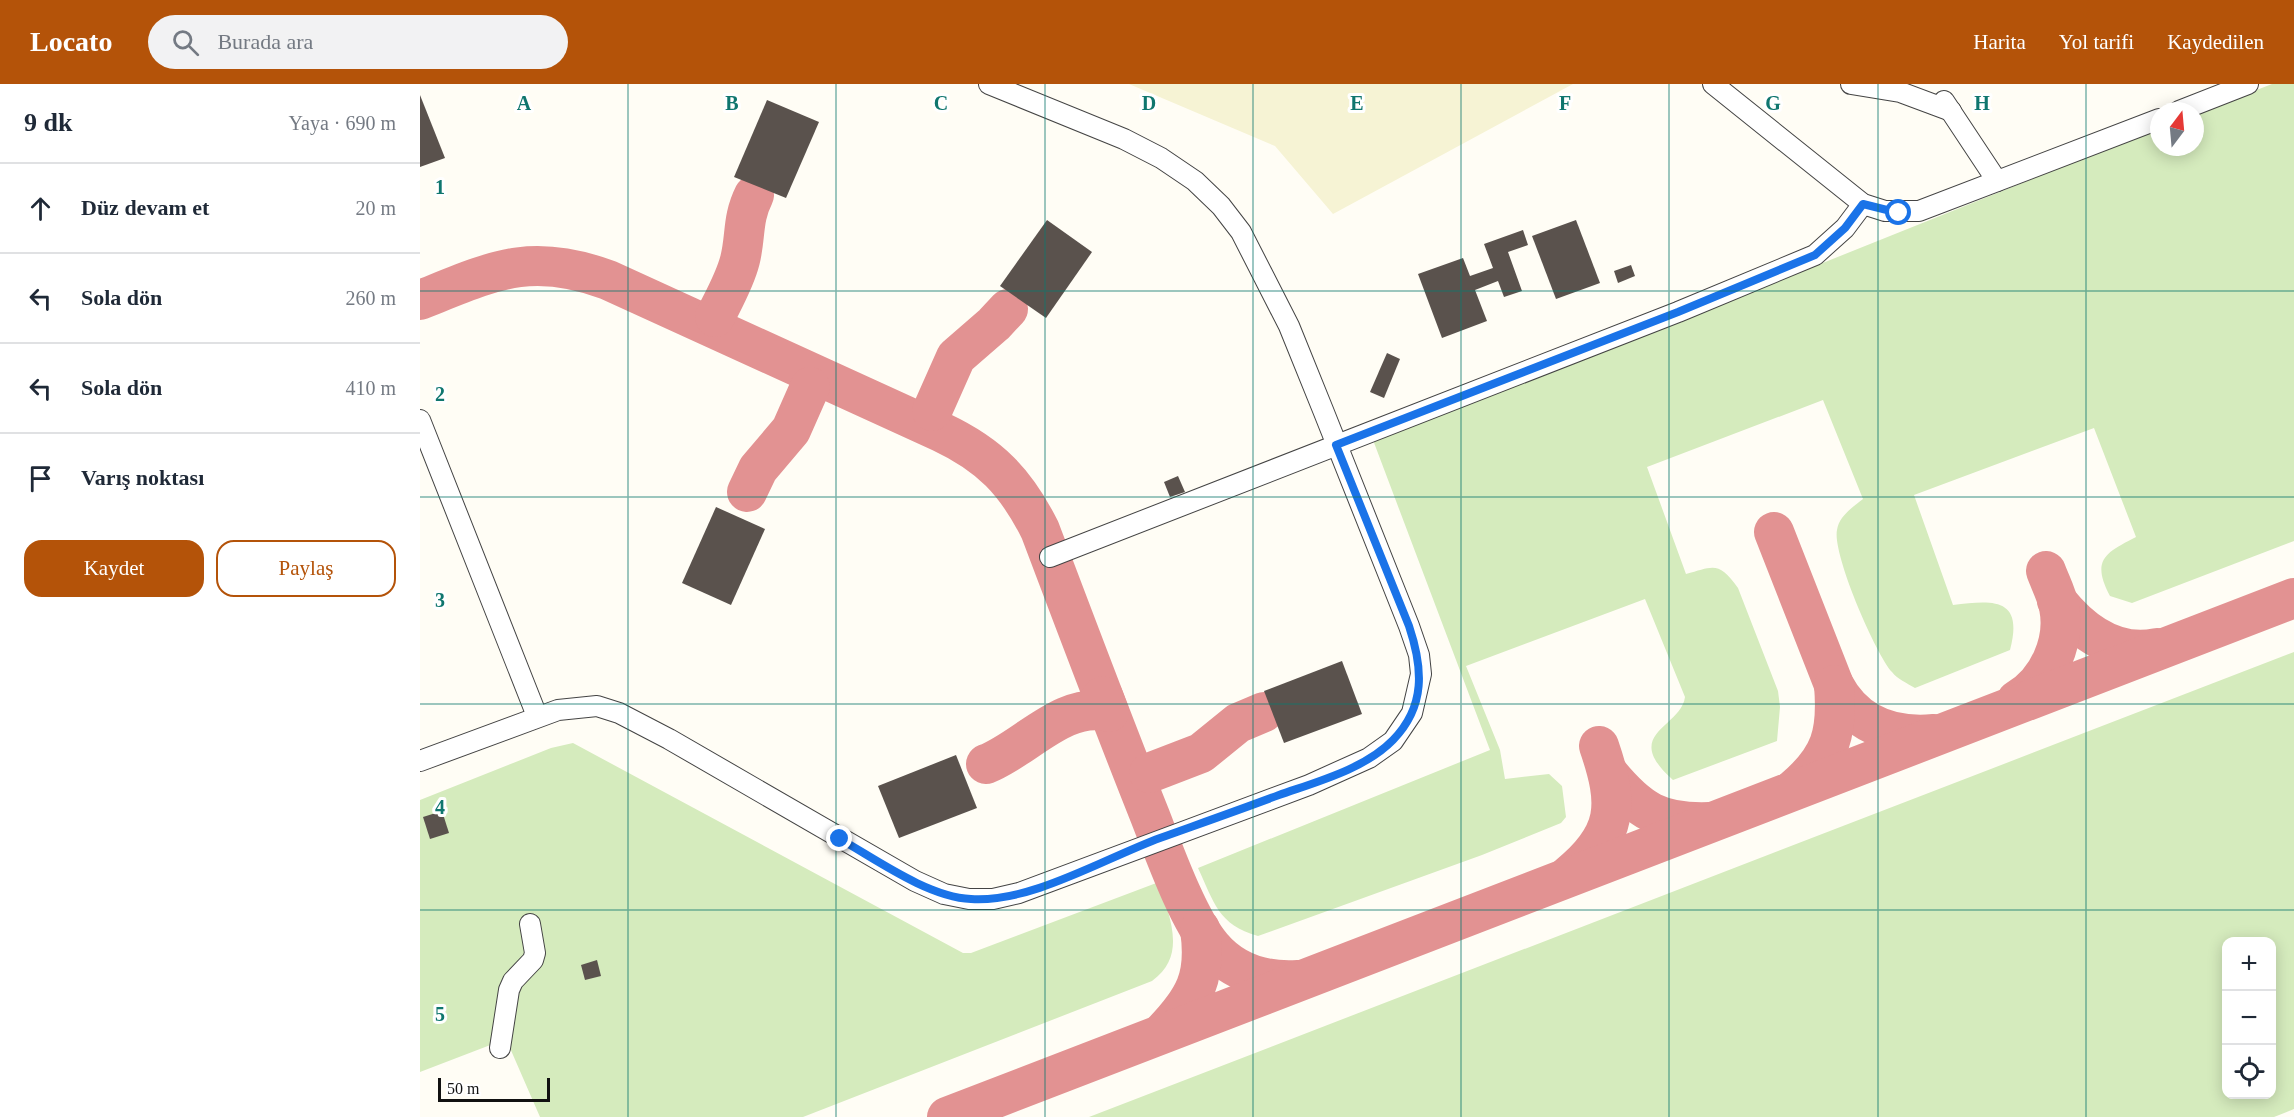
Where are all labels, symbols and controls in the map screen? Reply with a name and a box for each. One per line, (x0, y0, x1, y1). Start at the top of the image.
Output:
search box (148, 15, 568, 69)
text: Locato (30, 26, 112, 57)
icon: search (169, 26, 202, 59)
text: Burada ara (217, 29, 313, 54)
text: Harita (1973, 30, 2026, 54)
text: Yol tarifi (2059, 30, 2134, 54)
text: Kaydedilen (2167, 30, 2264, 54)
text: A (517, 92, 532, 114)
text: B (725, 92, 739, 114)
text: C (934, 92, 948, 114)
text: D (1142, 92, 1156, 114)
text: E (1350, 92, 1364, 114)
text: F (1559, 92, 1571, 114)
text: G (1765, 92, 1781, 114)
text: H (1974, 92, 1990, 114)
north arrow (2150, 102, 2204, 156)
text: 9 dk (24, 108, 72, 137)
text: Yaya · 690 m (289, 112, 396, 134)
text: 1 (435, 176, 445, 198)
icon: ahead (24, 192, 57, 225)
text: Düz devam et (81, 195, 209, 220)
text: 20 m (355, 197, 396, 219)
route start (1885, 199, 1911, 225)
icon: left (24, 282, 57, 315)
text: Sola dön (81, 285, 162, 310)
text: 260 m (345, 287, 396, 309)
icon: left (24, 372, 57, 405)
text: Sola dön (81, 375, 162, 400)
text: 410 m (345, 377, 396, 399)
text: 2 (435, 383, 445, 405)
icon: arrive (24, 462, 57, 495)
text: Varış noktası (81, 465, 204, 490)
button: Kaydet (24, 540, 204, 597)
button: Paylaş (216, 540, 396, 597)
text: 3 (435, 589, 445, 611)
text: 4 (435, 796, 445, 818)
route end (826, 825, 852, 851)
map controls (2222, 937, 2276, 1099)
button: + (2222, 937, 2276, 991)
button: − (2222, 991, 2276, 1045)
text: 5 (435, 1003, 445, 1025)
button: locate (2222, 1045, 2276, 1099)
scale bar (438, 1075, 550, 1102)
text: 50 m (447, 1080, 479, 1097)

